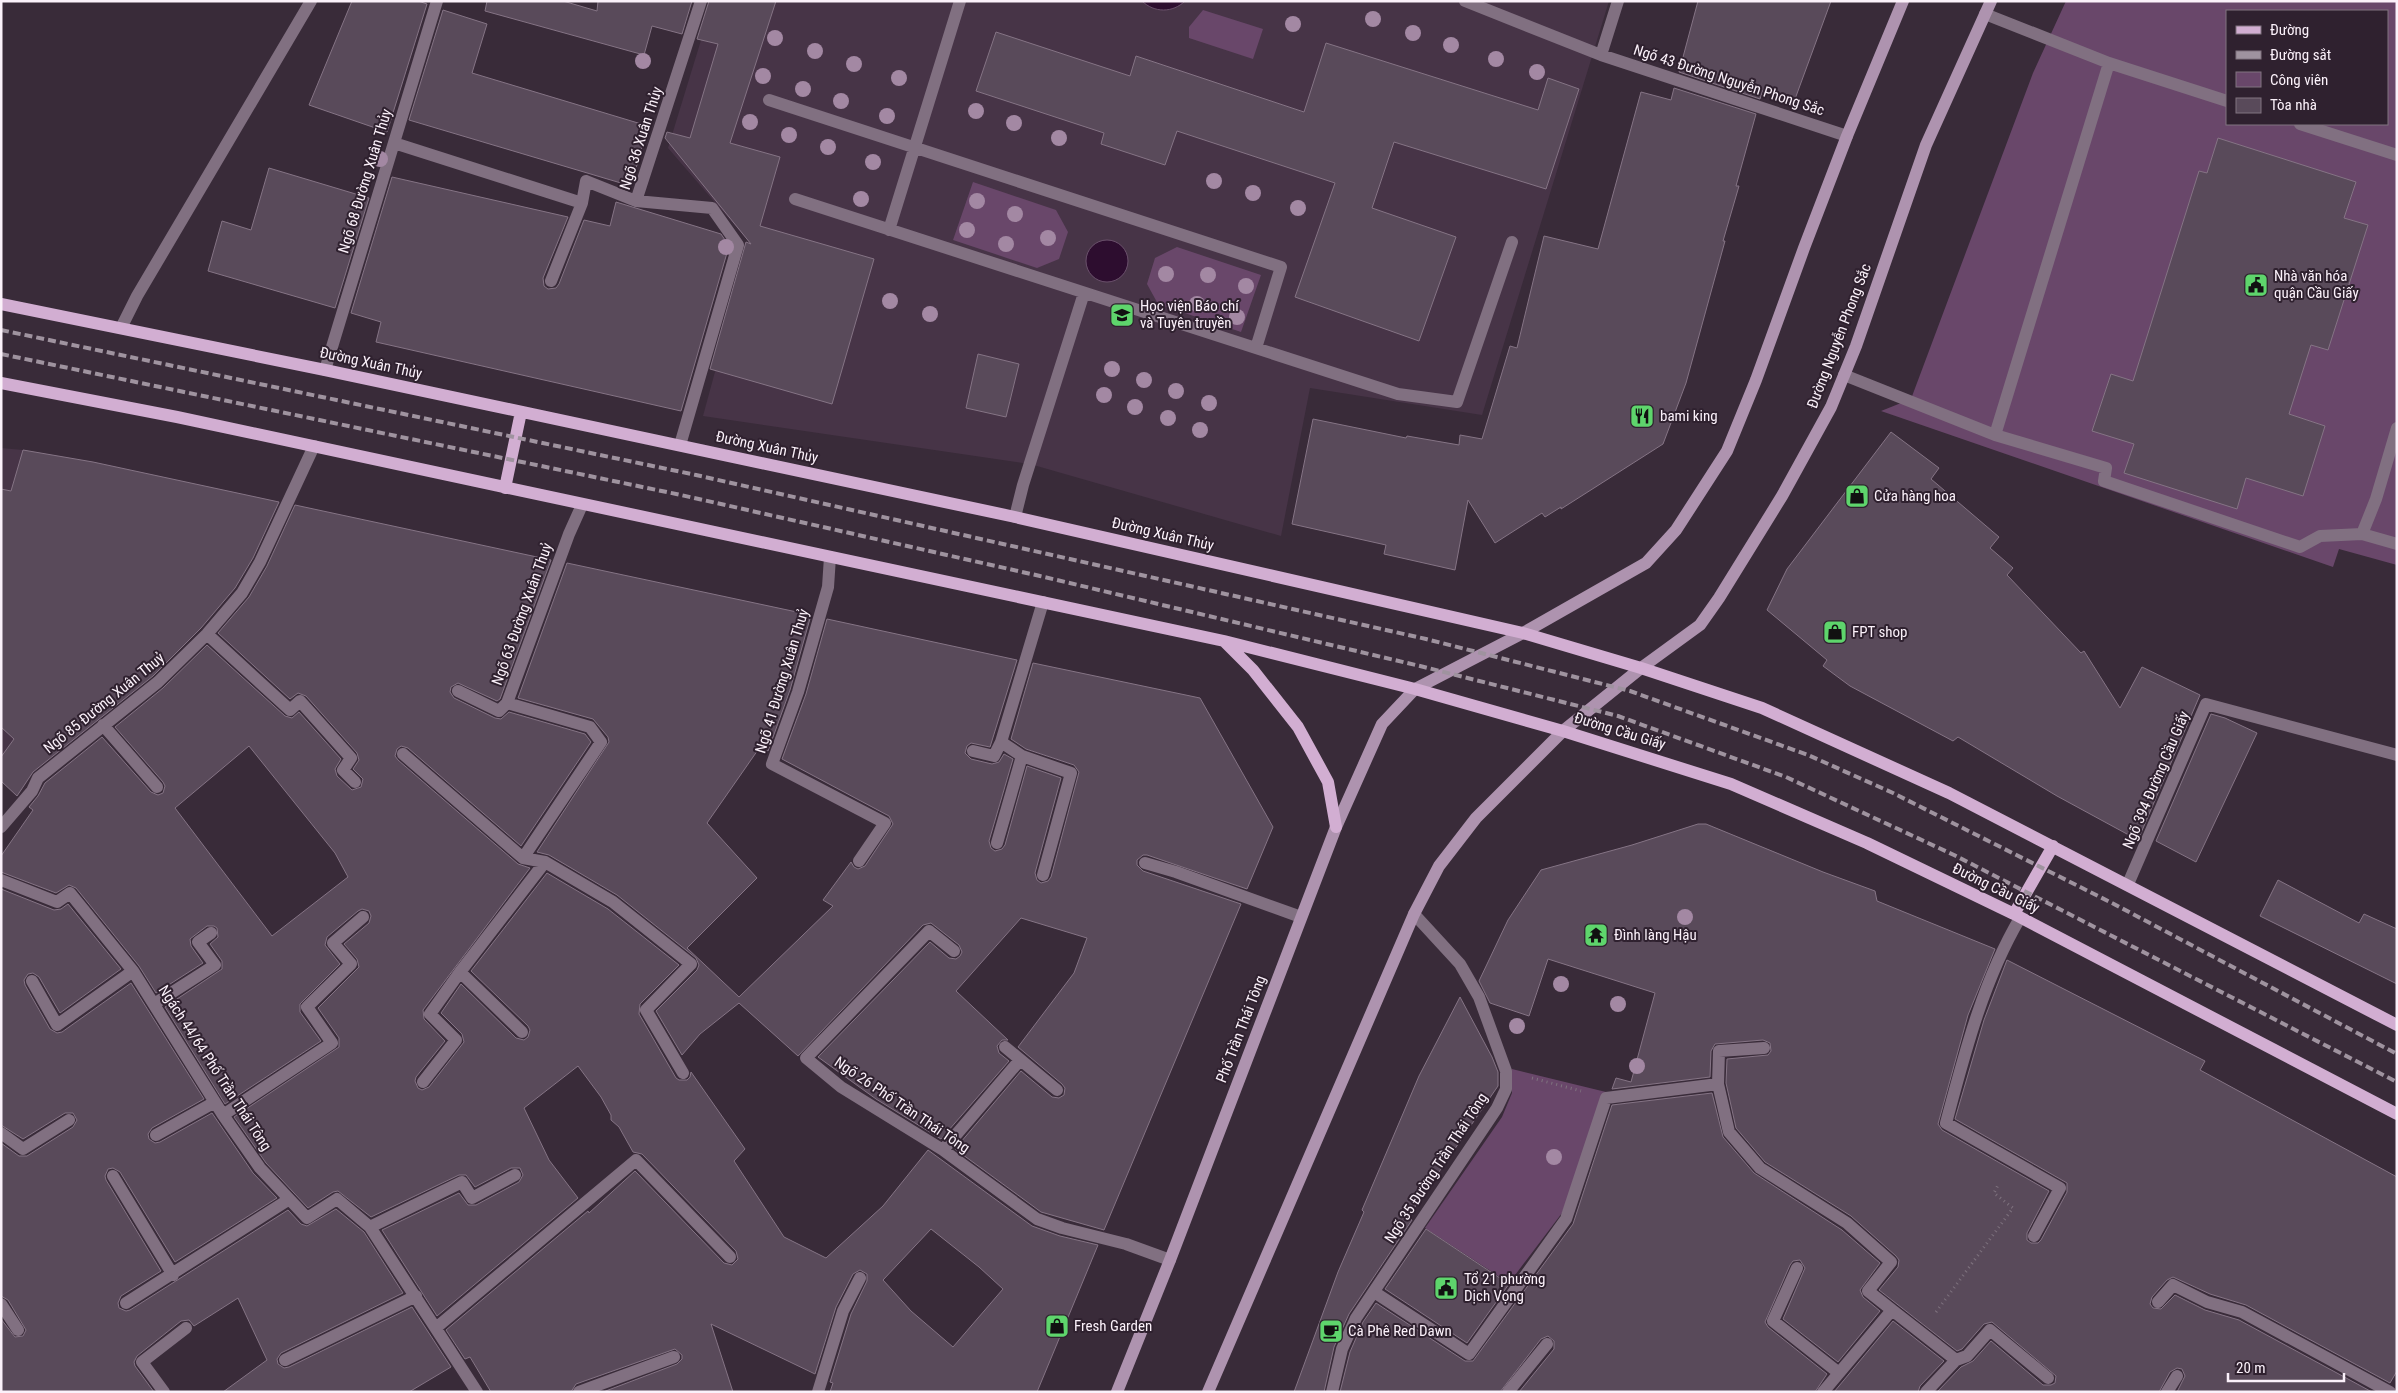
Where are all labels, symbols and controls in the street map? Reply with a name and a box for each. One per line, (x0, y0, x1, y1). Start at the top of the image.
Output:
legend (2226, 10, 2388, 125)
text: Đường (2270, 21, 2309, 39)
street label: Ngõ 43 Đường Nguyễn Phong Sắc (1631, 41, 1827, 119)
text: Đường sắt (2270, 46, 2331, 64)
text: Công viên (2270, 71, 2328, 89)
street label: Ngõ 36 Xuân Thủy (616, 84, 666, 192)
text: Tòa nhà (2270, 96, 2317, 114)
street label: Ngõ 68 Đường Xuân Thủy (334, 107, 396, 255)
street label: Đường Nguyễn Phong Sắc (1803, 261, 1875, 411)
place label: Nhà văn hóa quận Cầu Giấy (2274, 267, 2359, 302)
public building icon: Nhà văn hóa quận Cầu Giấy (2243, 272, 2269, 298)
place label: Học viện Báo chí và Tuyên truyền (1140, 297, 1240, 332)
school or university icon: Học viện Báo chí và Tuyên truyền (1109, 302, 1135, 328)
street label: Đường Xuân Thủy (318, 343, 424, 383)
restaurant icon: bami king (1629, 403, 1655, 429)
place label: bami king (1660, 407, 1718, 425)
street label: Đường Xuân Thủy (714, 427, 820, 467)
shop icon: Cửa hàng hoa (1844, 483, 1870, 509)
place label: Cửa hàng hoa (1874, 487, 1956, 505)
street label: Đường Xuân Thủy (1110, 514, 1216, 554)
street label: Ngõ 63 Đường Xuân Thuỷ (488, 540, 556, 688)
street label: Ngõ 41 Đường Xuân Thuỷ (751, 607, 813, 755)
shop icon: FPT shop (1822, 619, 1848, 645)
place label: FPT shop (1852, 623, 1908, 641)
street label: Ngõ 85 Đường Xuân Thuỷ (40, 649, 168, 757)
street label: Ngõ 394 Đường Cầu Giấy (2119, 708, 2193, 852)
street label: Đường Cầu Giấy (1572, 709, 1668, 753)
street label: Đường Cầu Giấy (1949, 859, 2043, 917)
temple icon: Đình làng Hậu (1583, 922, 1609, 948)
place label: Đình làng Hậu (1614, 926, 1697, 944)
street label: Phố Trần Thái Tông (1212, 973, 1270, 1085)
street label: Ngách 44/64 Phố Trần Thái Tông (155, 982, 275, 1154)
street label: Ngõ 26 Phố Trần Thái Tông (831, 1053, 973, 1157)
street label: Ngõ 35 Đường Trần Thái Tông (1381, 1089, 1491, 1247)
place label: Tổ 21 phường Dịch Vọng (1464, 1270, 1545, 1305)
public building icon: Tổ 21 phường Dịch Vọng (1433, 1275, 1459, 1301)
shop icon: Fresh Garden (1044, 1313, 1070, 1339)
place label: Fresh Garden (1074, 1317, 1152, 1335)
cafe icon: Cà Phê Red Dawn (1318, 1318, 1344, 1344)
place label: Cà Phê Red Dawn (1348, 1322, 1452, 1340)
scale bar (2228, 1350, 2344, 1382)
text: 20 m (2236, 1359, 2266, 1377)

